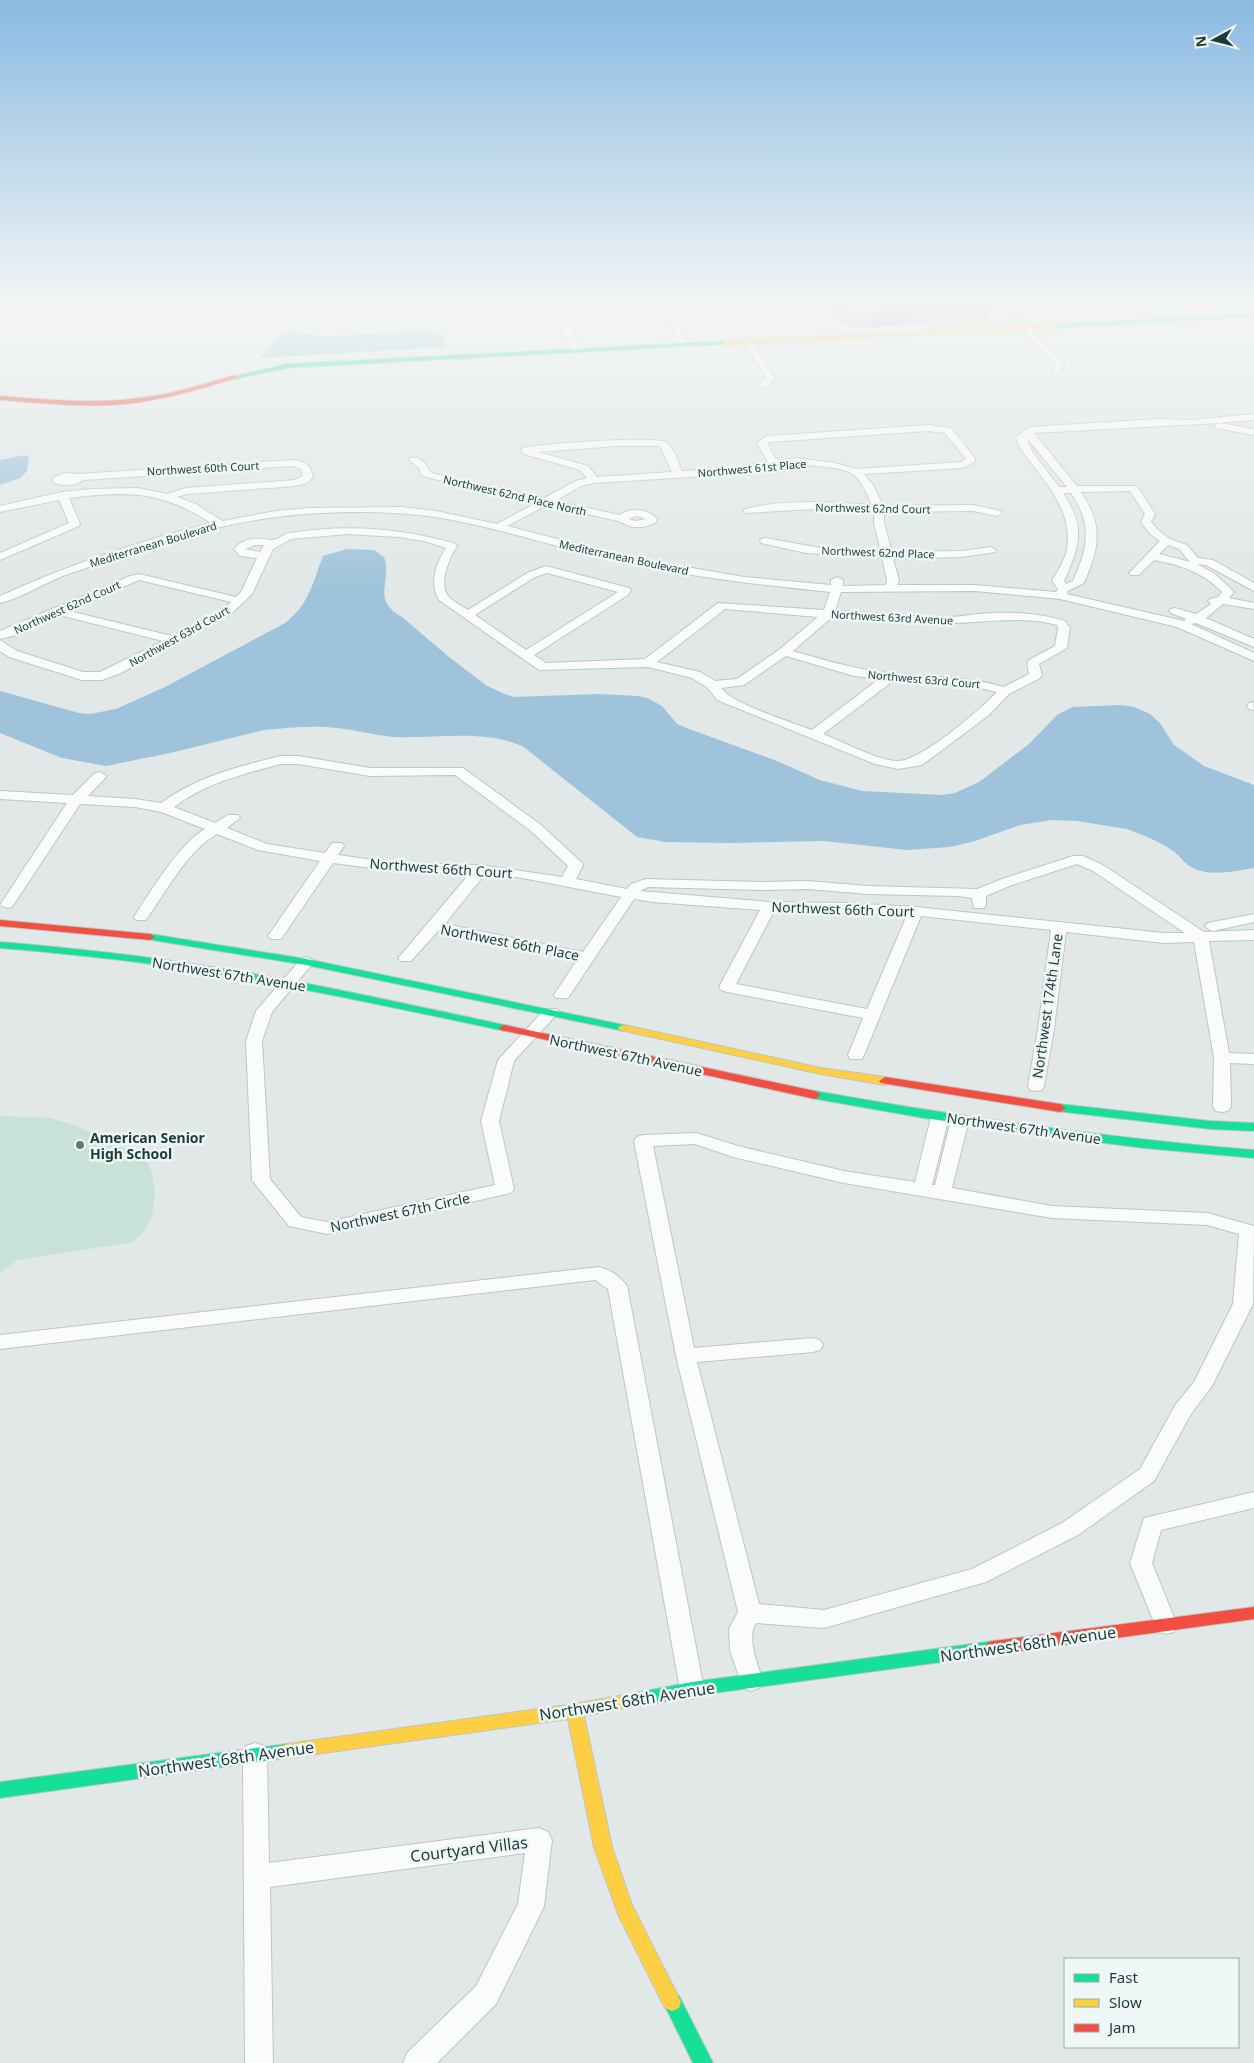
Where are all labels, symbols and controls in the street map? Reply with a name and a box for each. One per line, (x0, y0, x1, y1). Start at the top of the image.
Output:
north arrow (1189, 15, 1239, 65)
text: N (1190, 35, 1211, 48)
street label: Northwest 61st Place (697, 456, 807, 480)
street label: Northwest 60th Court (146, 458, 260, 478)
street label: Northwest 62nd Place North (442, 471, 588, 519)
street label: Northwest 62nd Court (815, 499, 931, 517)
street label: Mediterranean Boulevard (88, 518, 218, 570)
street label: Mediterranean Boulevard (558, 536, 690, 578)
street label: Northwest 62nd Place (821, 543, 935, 561)
street label: Northwest 62nd Court (11, 577, 123, 637)
street label: Northwest 63rd Court (126, 602, 232, 670)
street label: Northwest 63rd Avenue (830, 606, 954, 628)
street label: Northwest 63rd Court (867, 667, 981, 691)
street label: Northwest 66th Court (369, 854, 513, 882)
street label: Northwest 66th Court (771, 897, 915, 921)
street label: Northwest 66th Place (439, 919, 581, 965)
street label: Northwest 174th Lane (1027, 932, 1067, 1080)
street label: Northwest 67th Avenue (151, 952, 307, 996)
street label: Northwest 67th Avenue (548, 1030, 704, 1080)
street label: Northwest 67th Avenue (946, 1108, 1102, 1148)
place label: American Senior High School (90, 1128, 206, 1163)
marker: American Senior High School (74, 1139, 86, 1151)
street label: Northwest 67th Circle (328, 1188, 472, 1236)
street label: Northwest 68th Avenue (939, 1621, 1117, 1667)
street label: Northwest 68th Avenue (538, 1676, 716, 1726)
street label: Northwest 68th Avenue (137, 1736, 315, 1782)
street label: Courtyard Villas (409, 1831, 529, 1867)
legend (1064, 1958, 1239, 2048)
text: Fast (1109, 1967, 1138, 1987)
text: Slow (1109, 1992, 1142, 2012)
text: Jam (1107, 2017, 1136, 2037)

